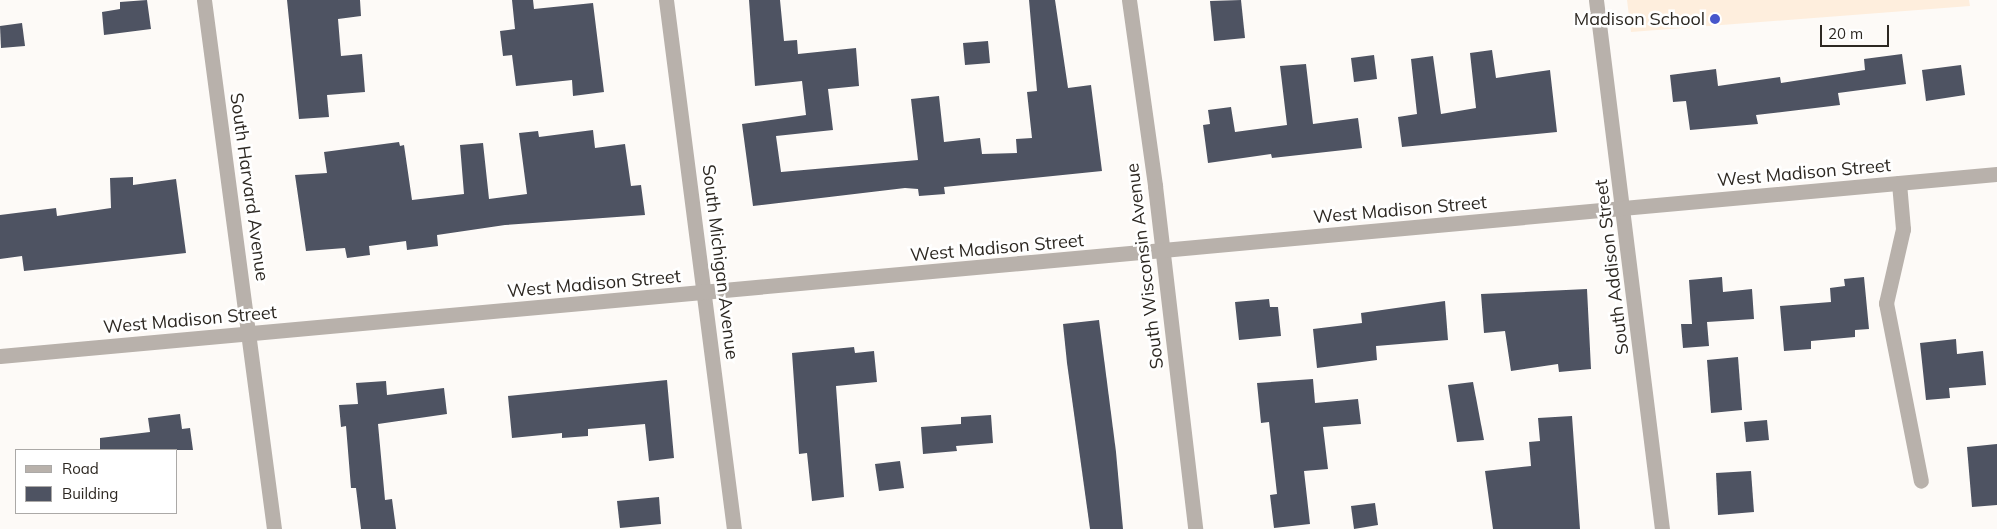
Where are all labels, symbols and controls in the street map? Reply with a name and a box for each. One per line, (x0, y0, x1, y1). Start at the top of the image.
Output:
place label: Madison School (1574, 8, 1705, 30)
marker: Madison School (1709, 13, 1721, 25)
scale bar (1822, 15, 1891, 47)
text: 20 m (1828, 24, 1863, 43)
street label: South Harvard Avenue (225, 91, 273, 283)
street label: West Madison Street (1716, 155, 1892, 191)
street label: South Wisconsin Avenue (1122, 162, 1168, 370)
street label: South Michigan Avenue (697, 163, 743, 361)
street label: South Addison Street (1591, 178, 1633, 356)
street label: West Madison Street (1312, 192, 1488, 228)
street label: West Madison Street (909, 230, 1085, 266)
street label: West Madison Street (506, 266, 682, 302)
street label: West Madison Street (102, 302, 278, 338)
legend (15, 449, 178, 514)
text: Road (62, 459, 99, 478)
text: Building (62, 484, 118, 503)

